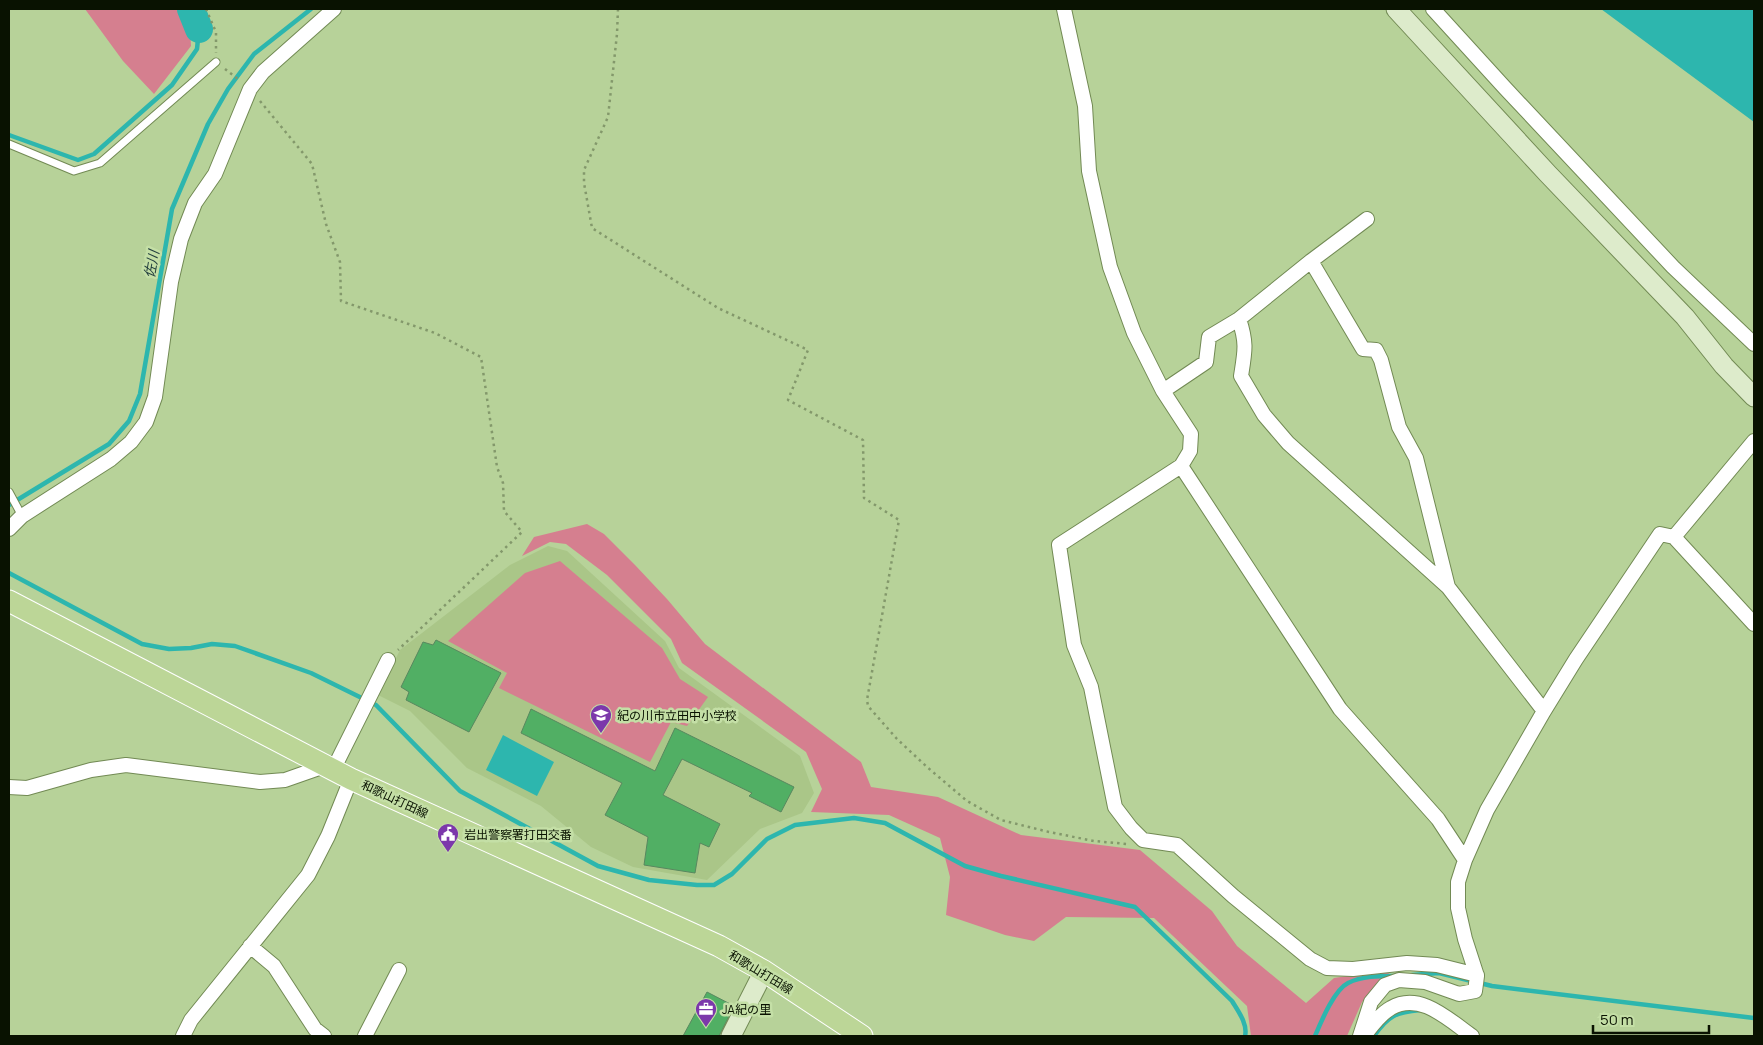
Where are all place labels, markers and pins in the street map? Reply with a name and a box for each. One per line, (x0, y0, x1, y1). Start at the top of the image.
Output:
school or university icon: 紀の川市立田中小学校 (589, 703, 613, 734)
place label: 紀の川市立田中小学校 (617, 707, 737, 724)
public building icon: 岩出警察署打田交番 (436, 822, 460, 853)
place label: 岩出警察署打田交番 (464, 826, 572, 843)
office icon: JA紀の里 (694, 997, 718, 1028)
place label: JA紀の里 (722, 1001, 771, 1018)

